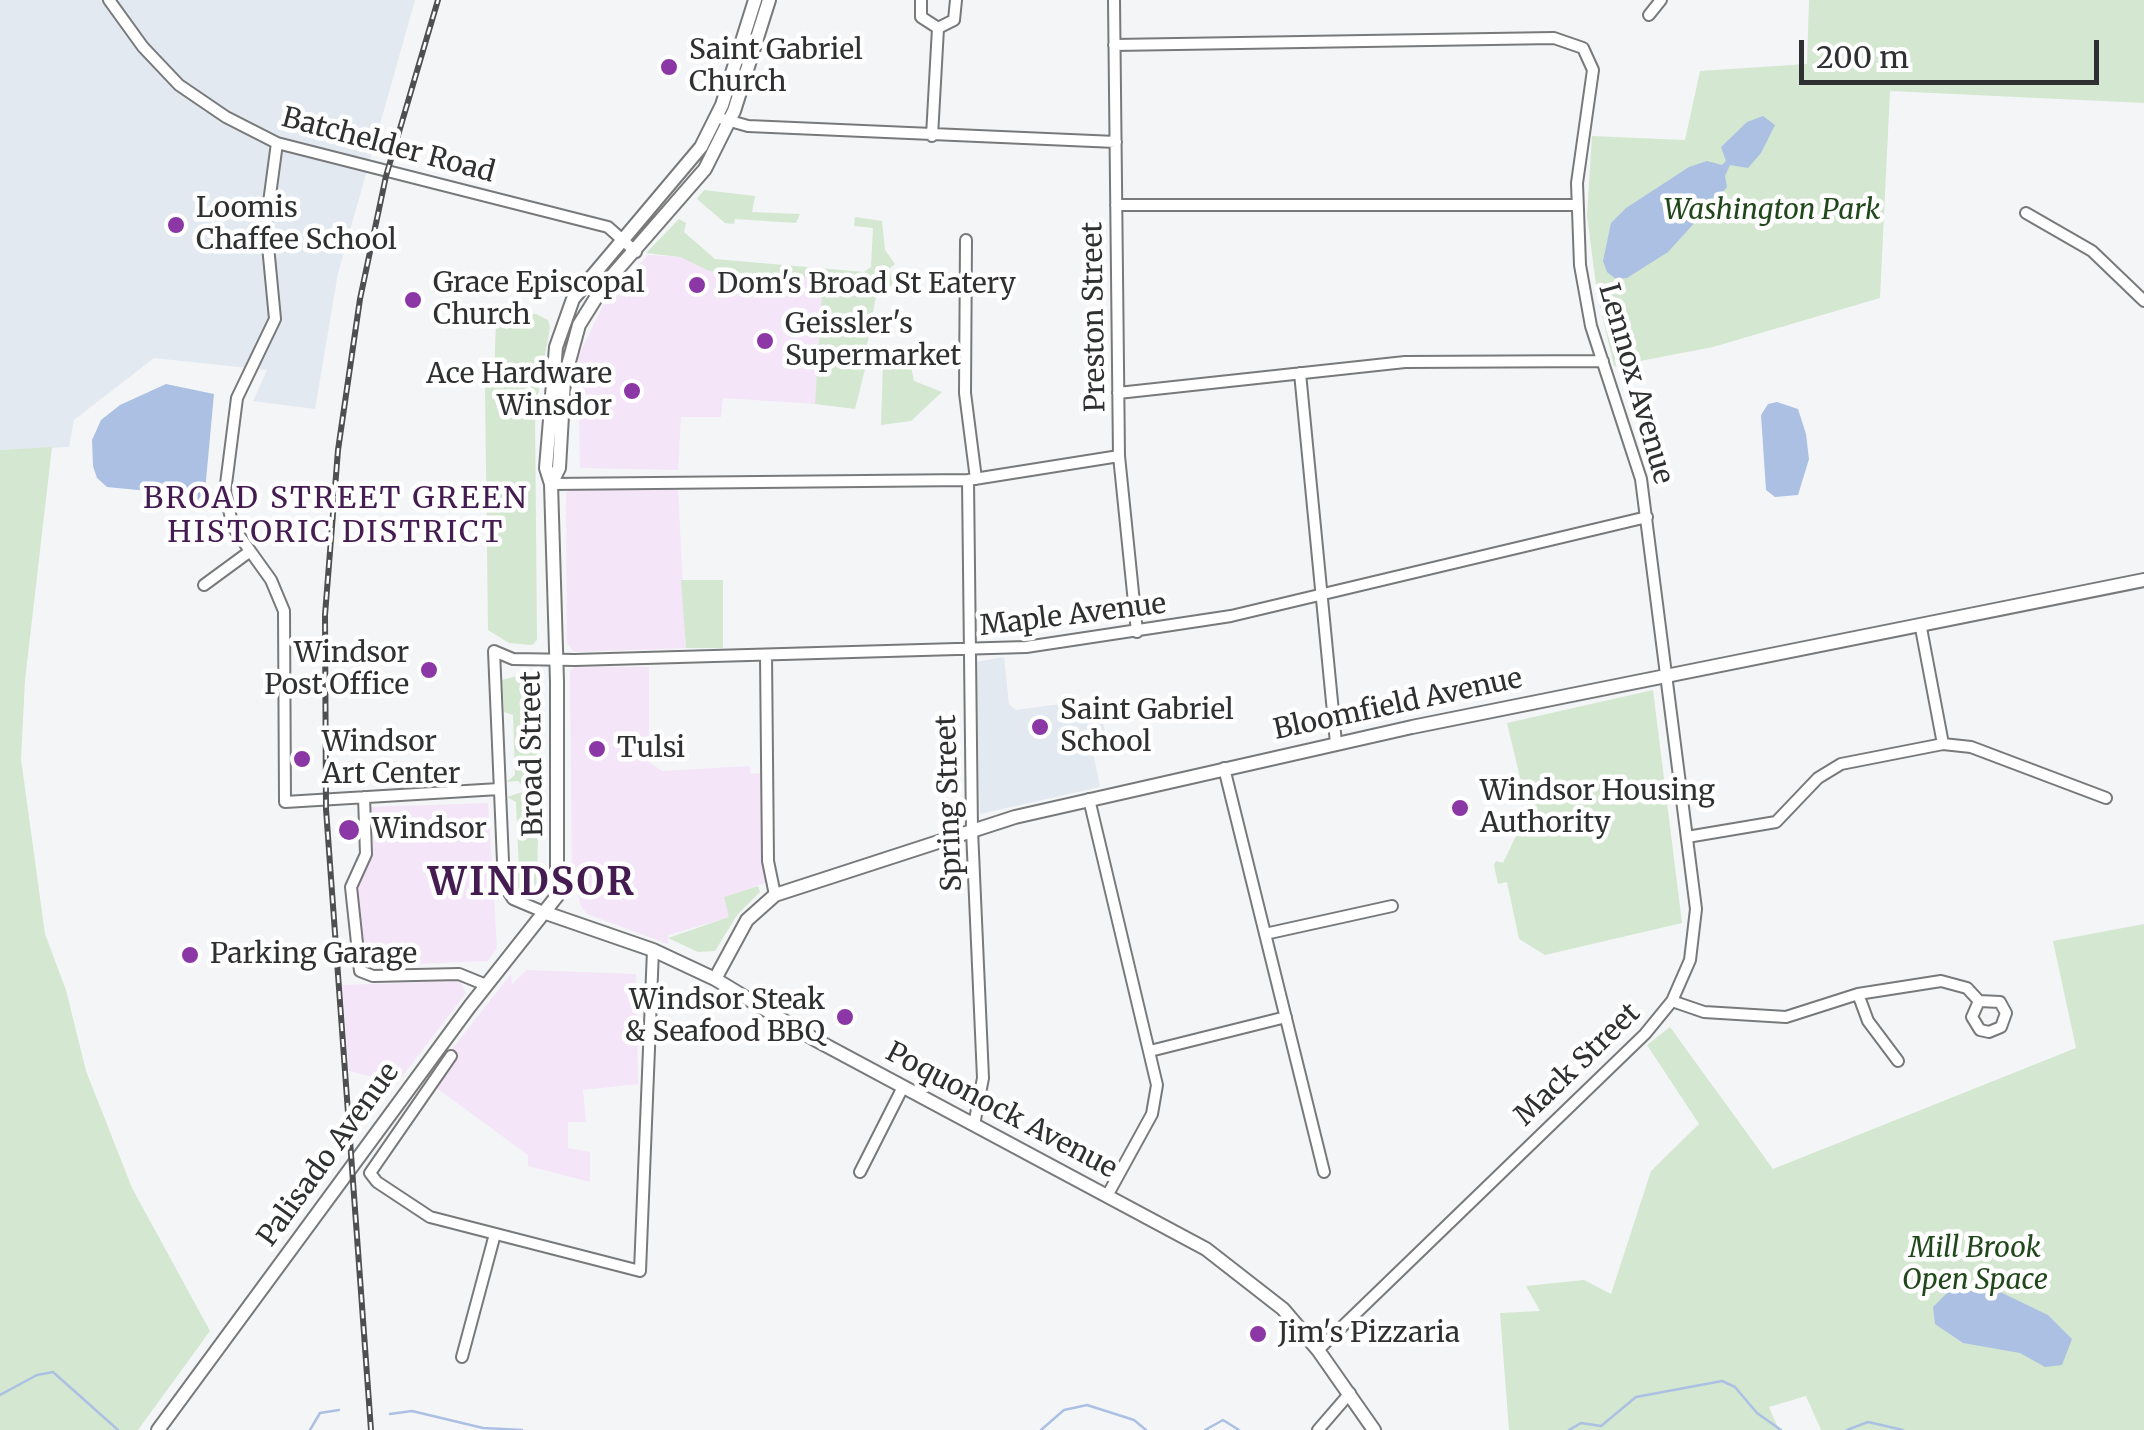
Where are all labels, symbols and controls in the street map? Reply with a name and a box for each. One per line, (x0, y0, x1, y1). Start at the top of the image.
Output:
scale bar (1804, 20, 2104, 82)
place label: Saint Gabriel Church (689, 34, 863, 100)
text: 200 m (1816, 38, 1909, 76)
marker: Saint Gabriel Church (658, 56, 680, 78)
street label: Batchelder Road (278, 101, 498, 191)
place label: Loomis Chaffee School (196, 192, 397, 258)
park label: Washington Park (1664, 194, 1880, 228)
marker: Loomis Chaffee School (165, 214, 187, 236)
street label: Preston Street (1077, 222, 1113, 412)
place label: Grace Episcopal Church (433, 267, 645, 333)
place label: Dom's Broad St Eatery (717, 268, 1016, 302)
marker: Dom's Broad St Eatery (686, 274, 708, 296)
street label: Lennox Avenue (1590, 280, 1680, 488)
marker: Grace Episcopal Church (402, 289, 424, 311)
place label: Geissler's Supermarket (785, 308, 961, 374)
marker: Geissler's Supermarket (754, 330, 776, 352)
place label: Ace Hardware Winsdor (426, 358, 612, 424)
marker: Ace Hardware Winsdor (621, 380, 643, 402)
district label: BROAD STREET GREEN HISTORIC DISTRICT (143, 482, 529, 552)
street label: Maple Avenue (978, 588, 1168, 644)
place label: Windsor Post Office (264, 637, 409, 703)
marker: Windsor Post Office (418, 659, 440, 681)
street label: Bloomfield Avenue (1271, 662, 1525, 748)
street label: Broad Street (515, 671, 551, 837)
place label: Saint Gabriel School (1060, 694, 1234, 760)
street label: Spring Street (930, 714, 970, 892)
marker: Saint Gabriel School (1029, 716, 1051, 738)
place label: Windsor Art Center (322, 726, 460, 792)
place label: Tulsi (617, 732, 685, 766)
marker: Tulsi (586, 738, 608, 760)
marker: Windsor Art Center (291, 748, 313, 770)
place label: Windsor Housing Authority (1480, 775, 1715, 841)
marker: Windsor Housing Authority (1449, 797, 1471, 819)
place label: Windsor (372, 813, 487, 847)
marker: Windsor (336, 817, 362, 843)
district label: WINDSOR (428, 861, 636, 907)
place label: Parking Garage (210, 938, 417, 972)
marker: Parking Garage (179, 944, 201, 966)
place label: Windsor Steak & Seafood BBQ (625, 984, 825, 1050)
street label: Mack Street (1508, 997, 1648, 1133)
marker: Windsor Steak & Seafood BBQ (834, 1006, 856, 1028)
street label: Poquonock Avenue (880, 1036, 1122, 1186)
street label: Palisado Avenue (251, 1057, 407, 1253)
park label: Mill Brook Open Space (1902, 1232, 2048, 1298)
place label: Jim's Pizzaria (1278, 1317, 1460, 1351)
marker: Jim's Pizzaria (1247, 1323, 1269, 1345)

